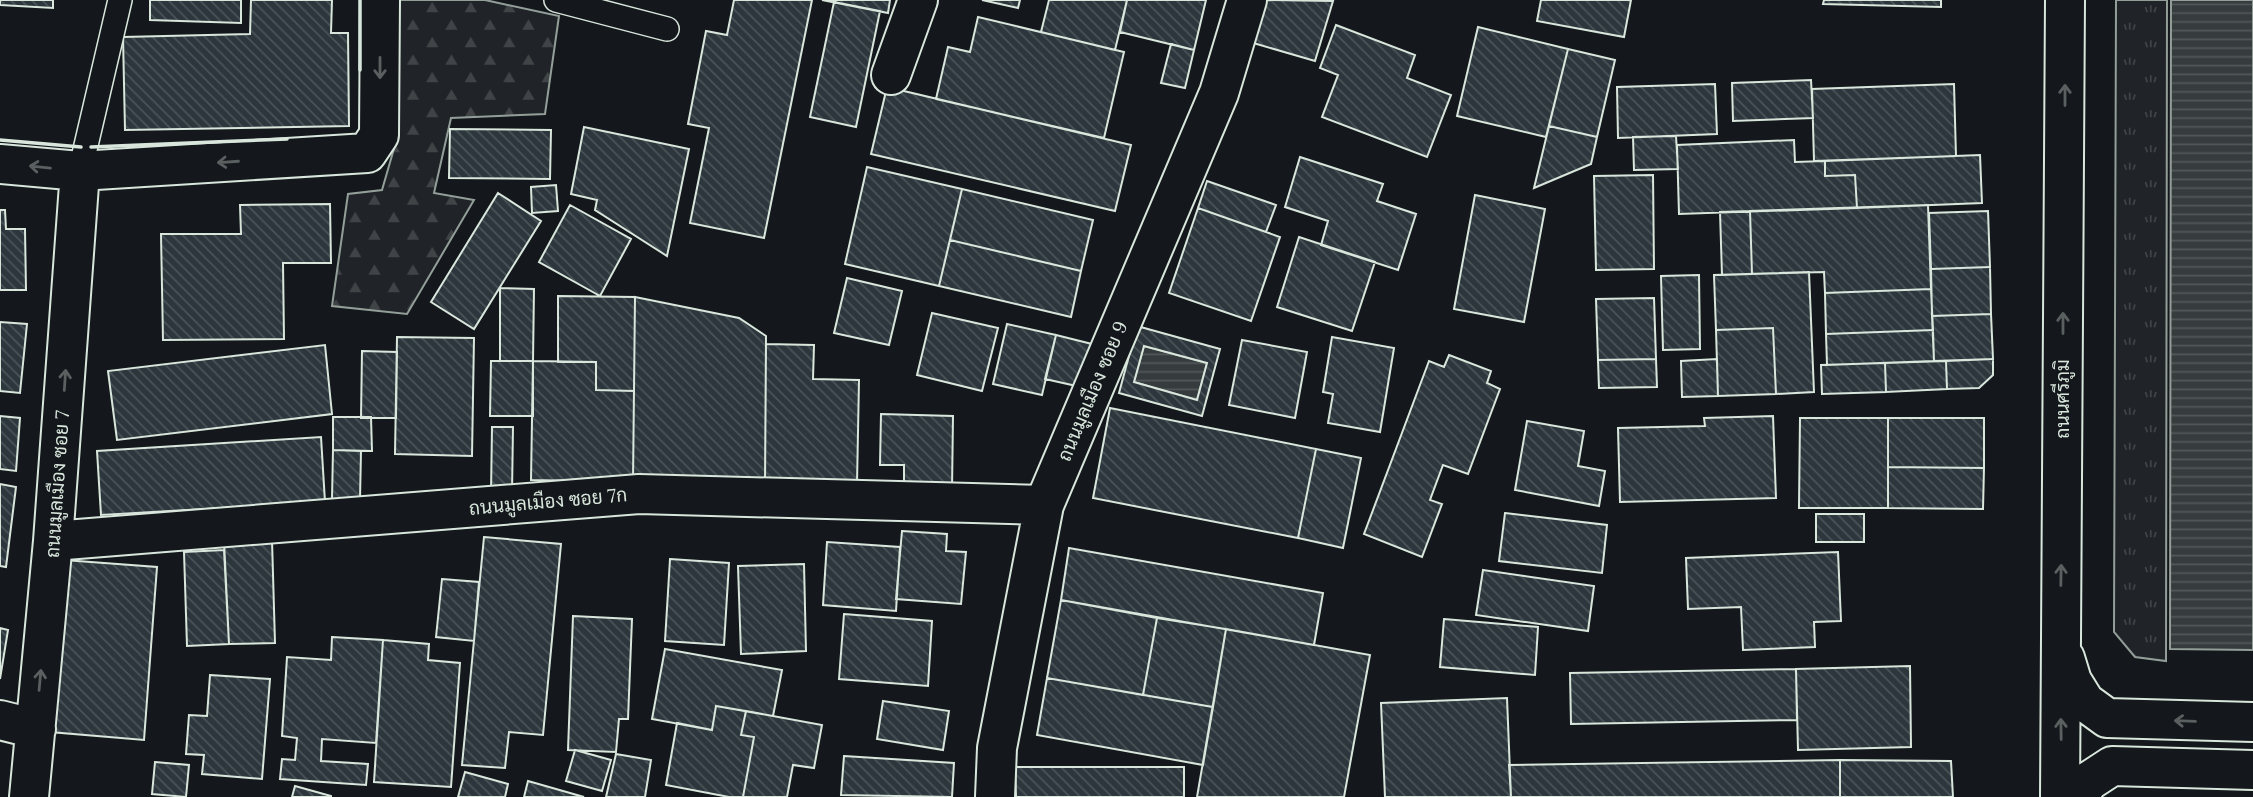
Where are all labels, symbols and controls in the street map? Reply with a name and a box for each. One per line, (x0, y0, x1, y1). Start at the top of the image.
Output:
one-way arrow (373, 56, 386, 79)
one-way arrow (2058, 84, 2071, 107)
one-way arrow (217, 156, 240, 169)
one-way arrow (29, 161, 52, 174)
one-way arrow (2056, 312, 2070, 335)
street label: ถนนมูลเมือง ซอย 9 (1052, 317, 1134, 465)
street label: ถนนศรีภูมิ (2050, 359, 2076, 439)
one-way arrow (59, 370, 72, 392)
street label: ถนนมูลเมือง ซอย 7 (40, 409, 76, 559)
street label: ถนนมูลเมือง ซอย 7ก (468, 482, 628, 522)
one-way arrow (2054, 563, 2067, 586)
one-way arrow (34, 669, 47, 692)
one-way arrow (2174, 714, 2197, 727)
one-way arrow (2054, 718, 2068, 741)

